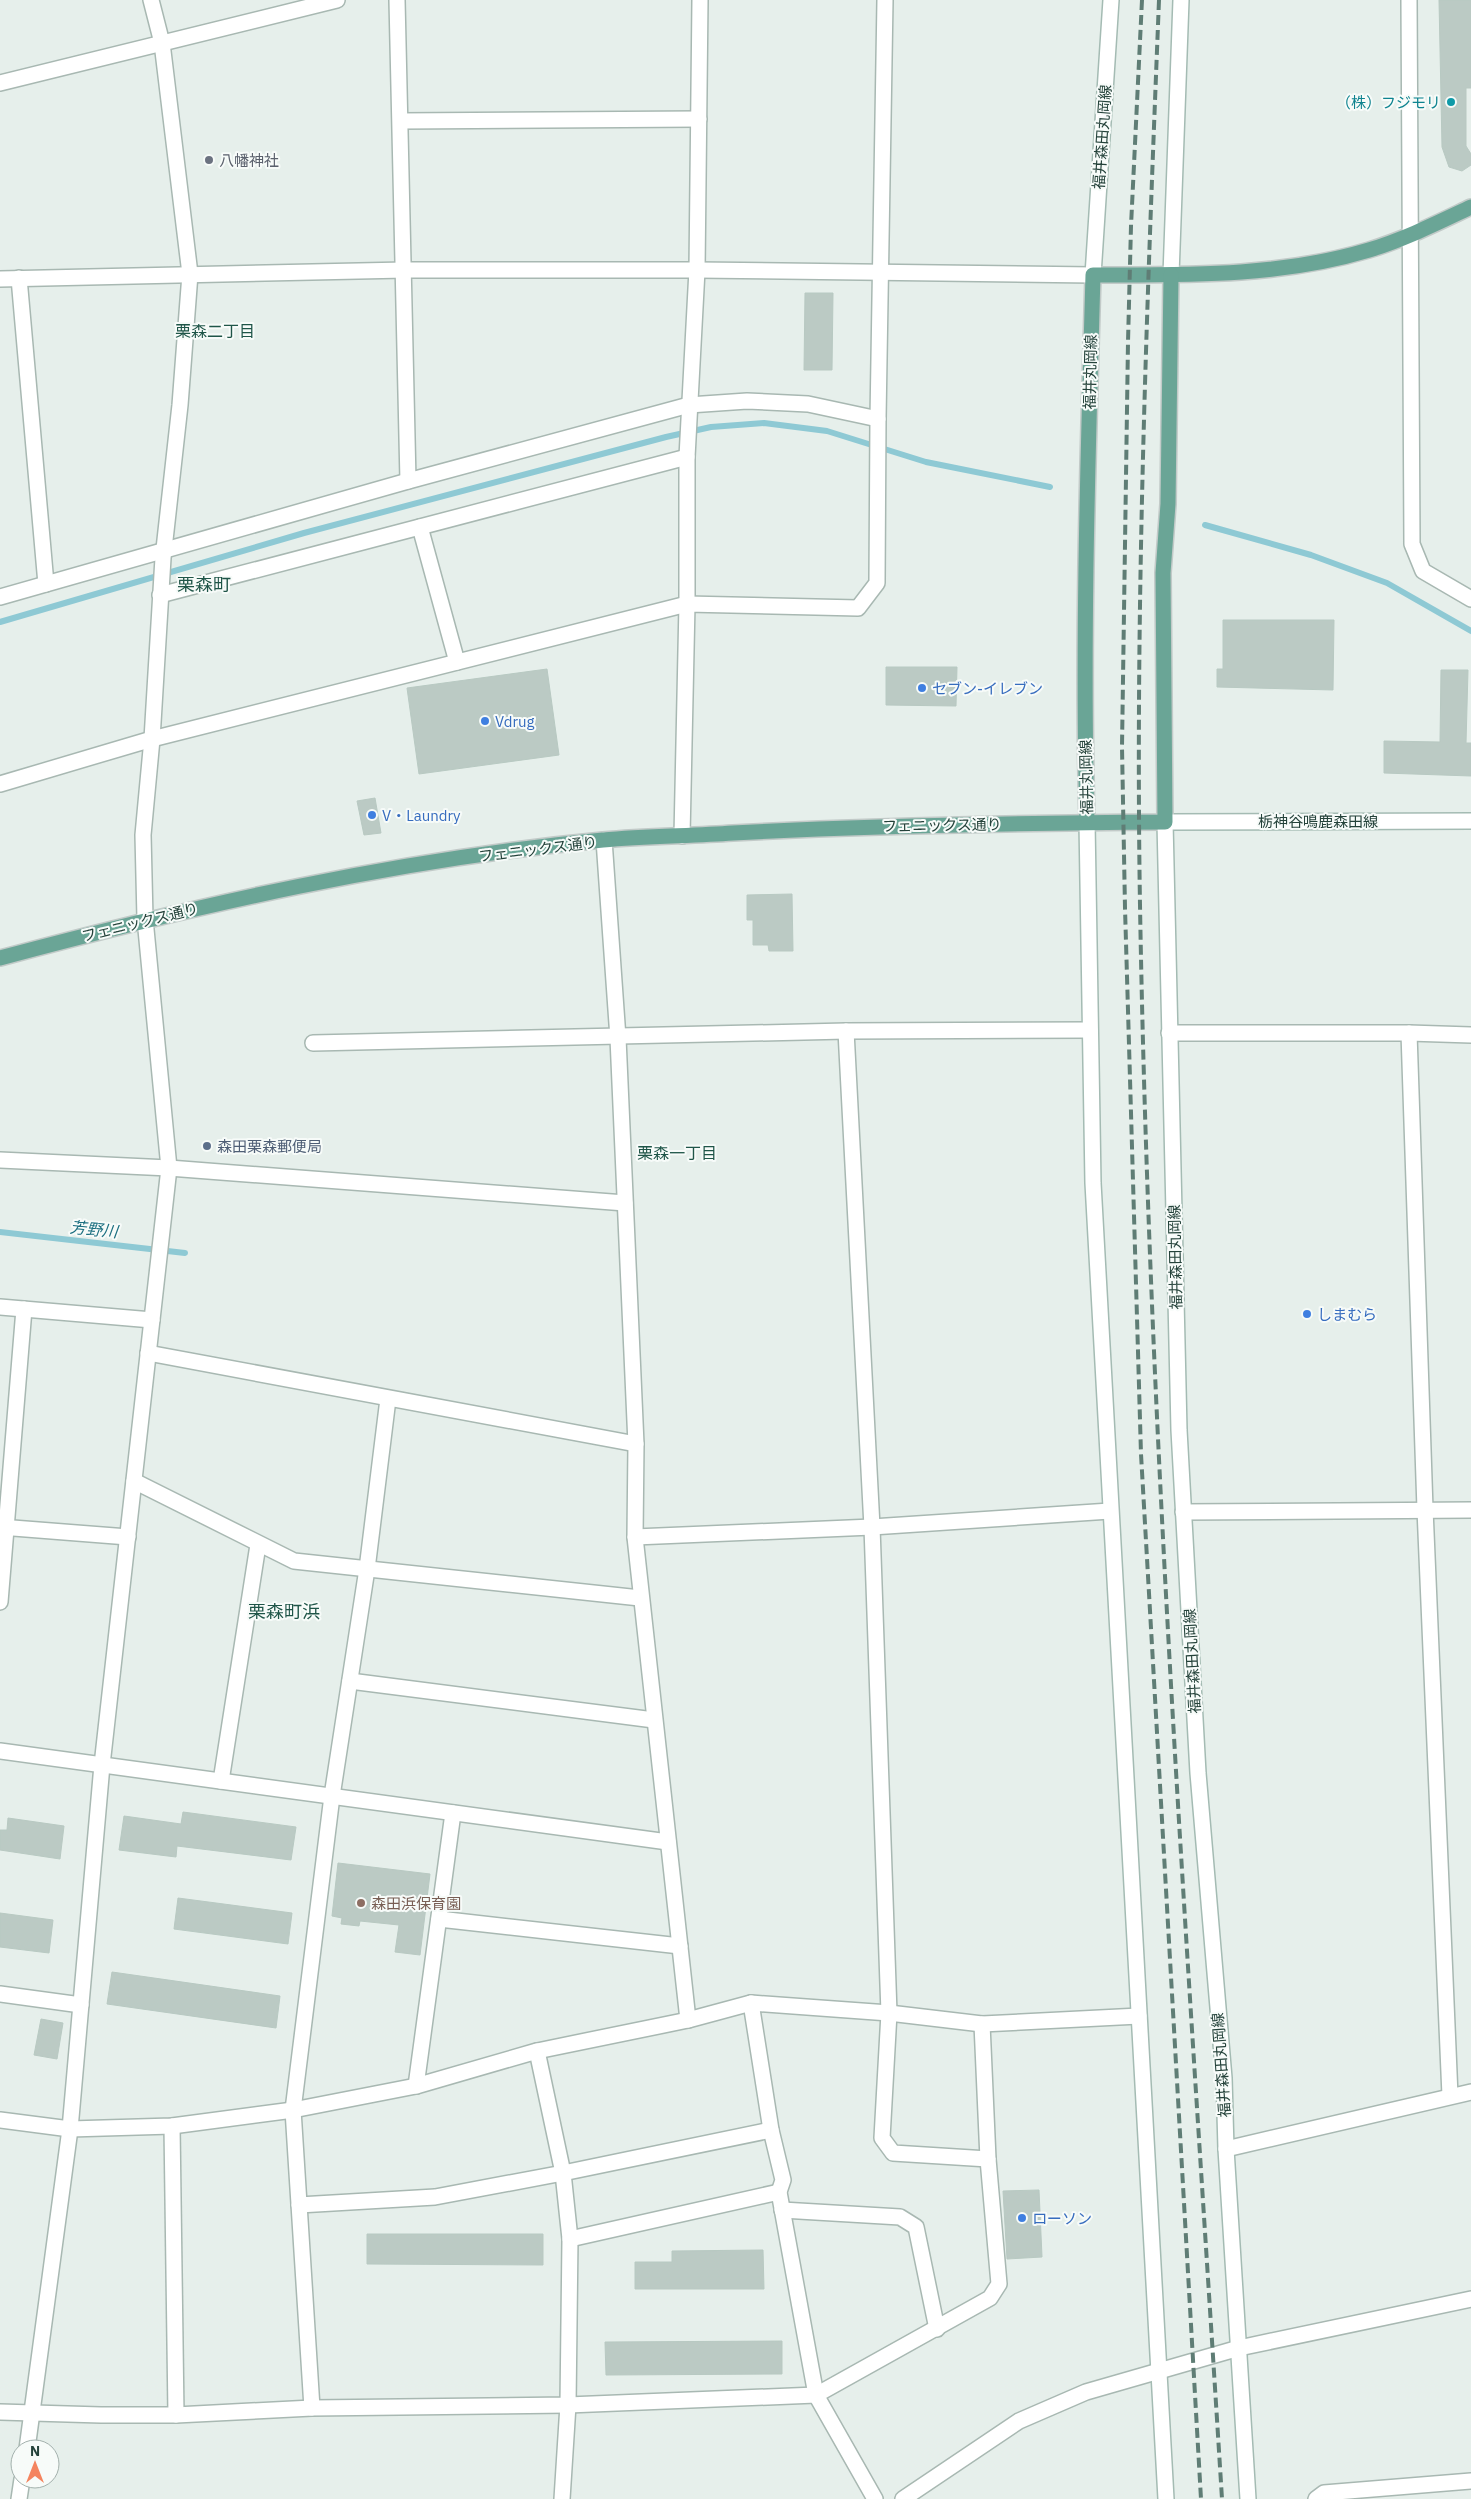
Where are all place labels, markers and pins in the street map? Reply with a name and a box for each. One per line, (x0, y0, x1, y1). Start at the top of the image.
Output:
place label: （株）フジモリ (1336, 93, 1441, 112)
marker: （株）フジモリ (1445, 96, 1457, 108)
place label: 八幡神社 (219, 151, 279, 170)
marker: 八幡神社 (203, 154, 215, 166)
place label: セブン-イレブン (932, 679, 1043, 698)
marker: セブン-イレブン (916, 682, 928, 694)
place label: Vdrug (495, 712, 534, 731)
marker: Vdrug (479, 715, 491, 727)
place label: V・Laundry (382, 806, 461, 825)
marker: V・Laundry (366, 809, 378, 821)
place label: 森田栗森郵便局 (217, 1137, 322, 1156)
marker: 森田栗森郵便局 (201, 1140, 213, 1152)
place label: しまむら (1317, 1305, 1377, 1324)
marker: しまむら (1301, 1308, 1313, 1320)
place label: 森田浜保育園 (371, 1894, 461, 1913)
marker: 森田浜保育園 (355, 1897, 367, 1909)
place label: ローソン (1032, 2209, 1092, 2228)
marker: ローソン (1016, 2212, 1028, 2224)

